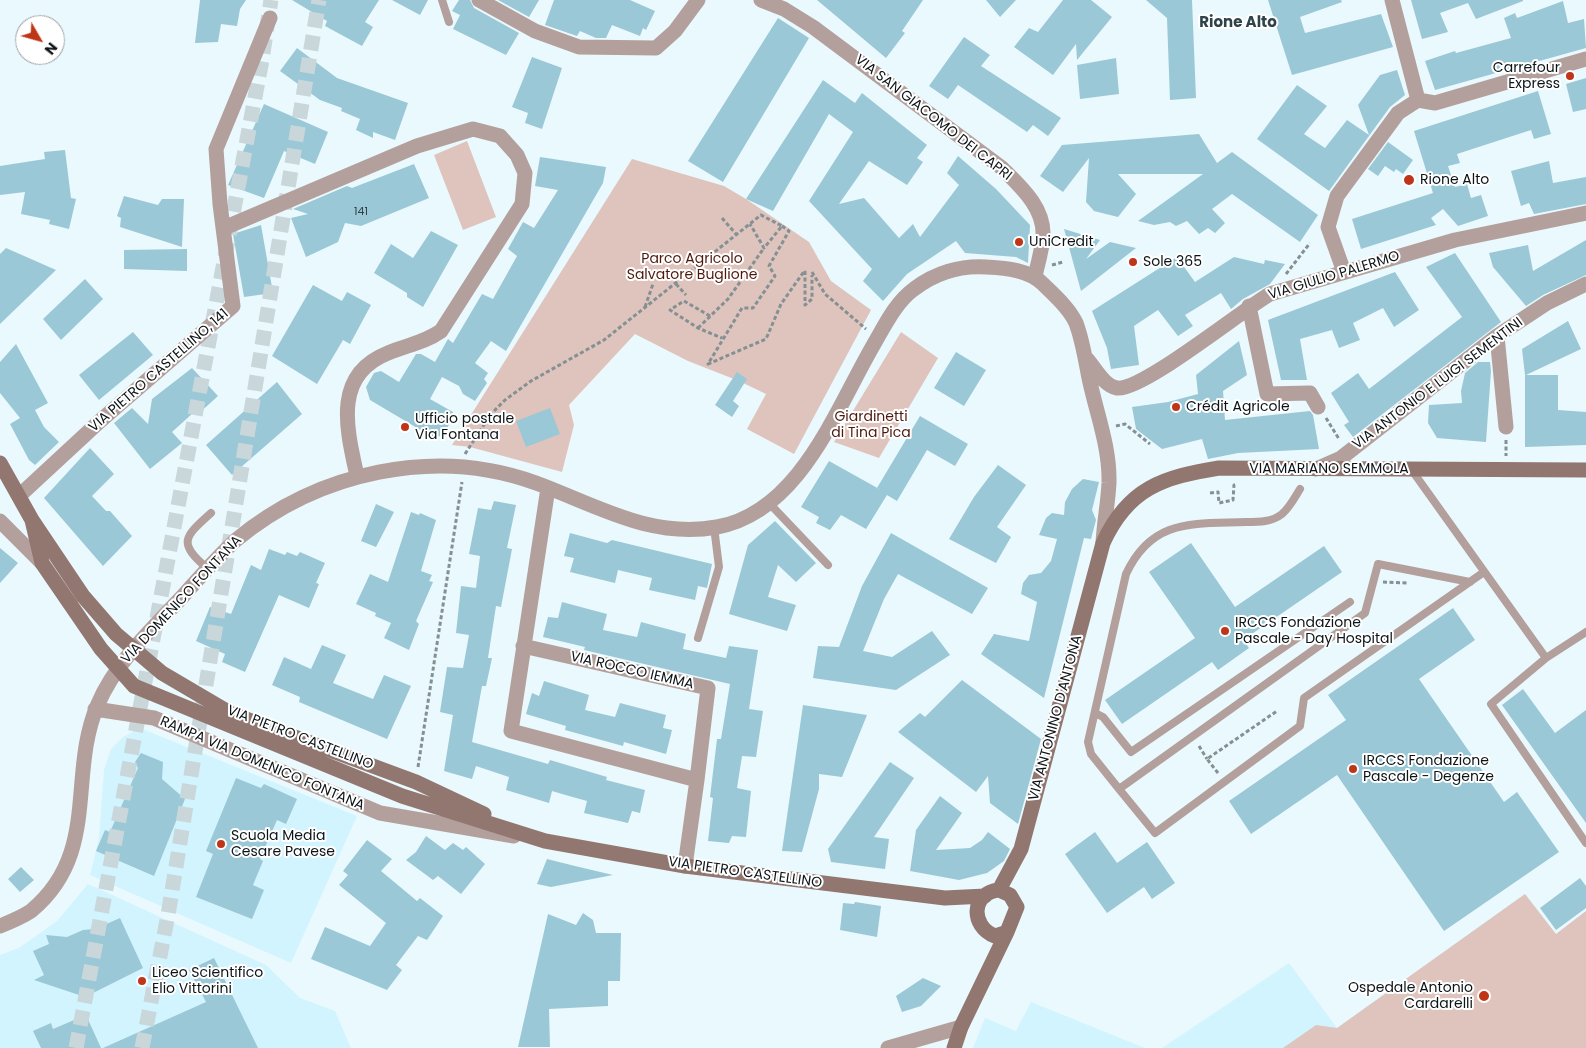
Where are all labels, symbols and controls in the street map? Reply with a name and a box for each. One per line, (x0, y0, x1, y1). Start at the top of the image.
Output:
district label: Rione Alto (1199, 14, 1277, 32)
north arrow (15, 15, 65, 65)
text: N (40, 38, 62, 59)
street label: VIA SAN GIACOMO DEI CAPRI (851, 52, 1015, 184)
place label: Carrefour Express (1493, 60, 1560, 92)
marker: Carrefour Express (1564, 70, 1576, 82)
place label: Rione Alto (1420, 172, 1489, 188)
marker: Rione Alto (1402, 173, 1416, 187)
house number: 141 (354, 205, 368, 219)
place label: UniCredit (1029, 234, 1094, 250)
marker: UniCredit (1013, 236, 1025, 248)
street label: VIA GIULIO PALERMO (1266, 248, 1402, 304)
park label: Parco Agricolo Salvatore Buglione (627, 251, 757, 284)
place label: Sole 365 (1143, 254, 1202, 270)
marker: Sole 365 (1127, 256, 1139, 268)
street label: VIA PIETRO CASTELLINO, 141 (86, 306, 232, 436)
street label: VIA ANTONIO E LUIGI SEMENTINI (1350, 314, 1526, 454)
place label: Crédit Agricole (1186, 399, 1290, 415)
marker: Crédit Agricole (1170, 401, 1182, 413)
park label: Giardinetti di Tina Pica (831, 409, 911, 442)
place label: Ufficio postale Via Fontana (415, 411, 514, 444)
marker: Ufficio postale Via Fontana (399, 421, 411, 433)
street label: VIA MARIANO SEMMOLA (1249, 461, 1409, 477)
street label: VIA DOMENICO FONTANA (118, 532, 246, 668)
place label: IRCCS Fondazione Pascale - Day Hospital (1235, 615, 1393, 648)
marker: IRCCS Fondazione Pascale - Day Hospital (1219, 625, 1231, 637)
street label: VIA ANTONINO D'ANTONA (1026, 633, 1086, 803)
street label: VIA ROCCO IEMMA (569, 649, 695, 693)
street label: VIA PIETRO CASTELLINO (225, 702, 375, 774)
street label: RAMPA VIA DOMENICO FONTANA (157, 713, 367, 815)
place label: IRCCS Fondazione Pascale - Degenze (1363, 753, 1494, 786)
marker: IRCCS Fondazione Pascale - Degenze (1347, 763, 1359, 775)
place label: Scuola Media Cesare Pavese (231, 828, 335, 860)
marker: Scuola Media Cesare Pavese (215, 838, 227, 850)
street label: VIA PIETRO CASTELLINO (667, 854, 823, 892)
place label: Liceo Scientifico Elio Vittorini (152, 965, 263, 998)
marker: Liceo Scientifico Elio Vittorini (136, 975, 148, 987)
place label: Ospedale Antonio Cardarelli (1348, 980, 1473, 1012)
marker: Ospedale Antonio Cardarelli (1477, 989, 1491, 1003)

